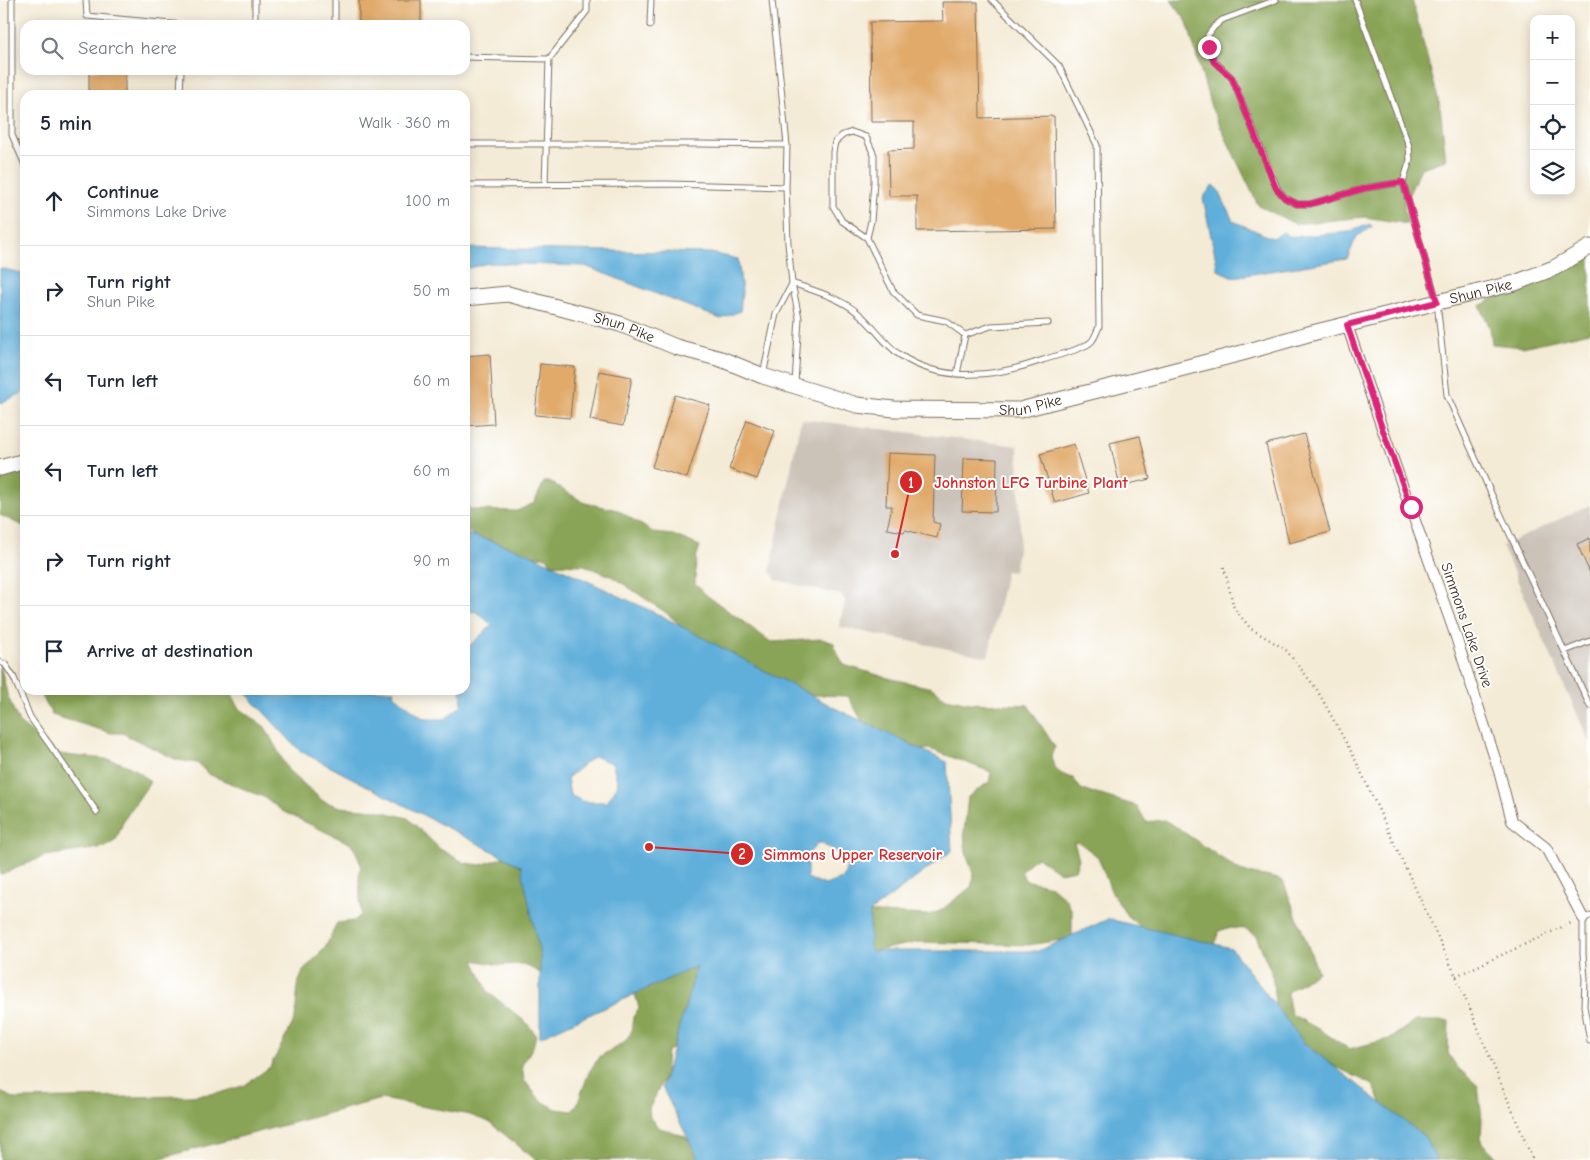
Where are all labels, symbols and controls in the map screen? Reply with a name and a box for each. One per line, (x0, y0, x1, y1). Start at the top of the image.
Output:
map controls (1530, 15, 1575, 195)
button: + (1530, 15, 1575, 60)
search box (20, 20, 470, 75)
icon: search (38, 34, 66, 62)
route end (1198, 36, 1221, 59)
text: Search here (78, 37, 177, 59)
button: − (1530, 60, 1575, 105)
button: locate (1530, 105, 1575, 150)
text: 5 min (40, 111, 92, 135)
text: Walk · 360 m (359, 114, 450, 132)
button: layers (1530, 150, 1575, 195)
text: Continue (87, 181, 159, 203)
icon: ahead (40, 187, 68, 215)
text: 100 m (406, 192, 450, 210)
text: Simmons Lake Drive (87, 203, 226, 221)
text: Turn right (87, 271, 171, 293)
street label: Shun Pike (1448, 275, 1514, 308)
icon: right (40, 277, 68, 305)
text: 50 m (413, 282, 450, 300)
text: Shun Pike (87, 293, 155, 311)
street label: Shun Pike (592, 308, 658, 346)
icon: left (40, 367, 68, 395)
text: Turn left (87, 370, 158, 392)
text: 60 m (413, 372, 450, 390)
street label: Shun Pike (999, 391, 1064, 419)
icon: left (40, 457, 68, 485)
text: Turn left (87, 460, 158, 482)
text: 60 m (413, 462, 450, 480)
callout: Johnston LFG Turbine Plant (899, 467, 1137, 498)
text: 1 (908, 474, 914, 492)
text: Johnston LFG Turbine Plant (934, 474, 1128, 492)
route start (1400, 496, 1423, 519)
icon: right (40, 547, 68, 575)
text: Turn right (87, 550, 171, 572)
text: 90 m (413, 552, 450, 570)
street label: Simmons Lake Drive (1437, 560, 1497, 690)
icon: arrive (40, 637, 68, 665)
text: Arrive at destination (87, 640, 253, 662)
callout: Simmons Upper Reservoir (729, 839, 953, 870)
text: 2 (738, 845, 746, 863)
text: Simmons Upper Reservoir (764, 846, 943, 864)

